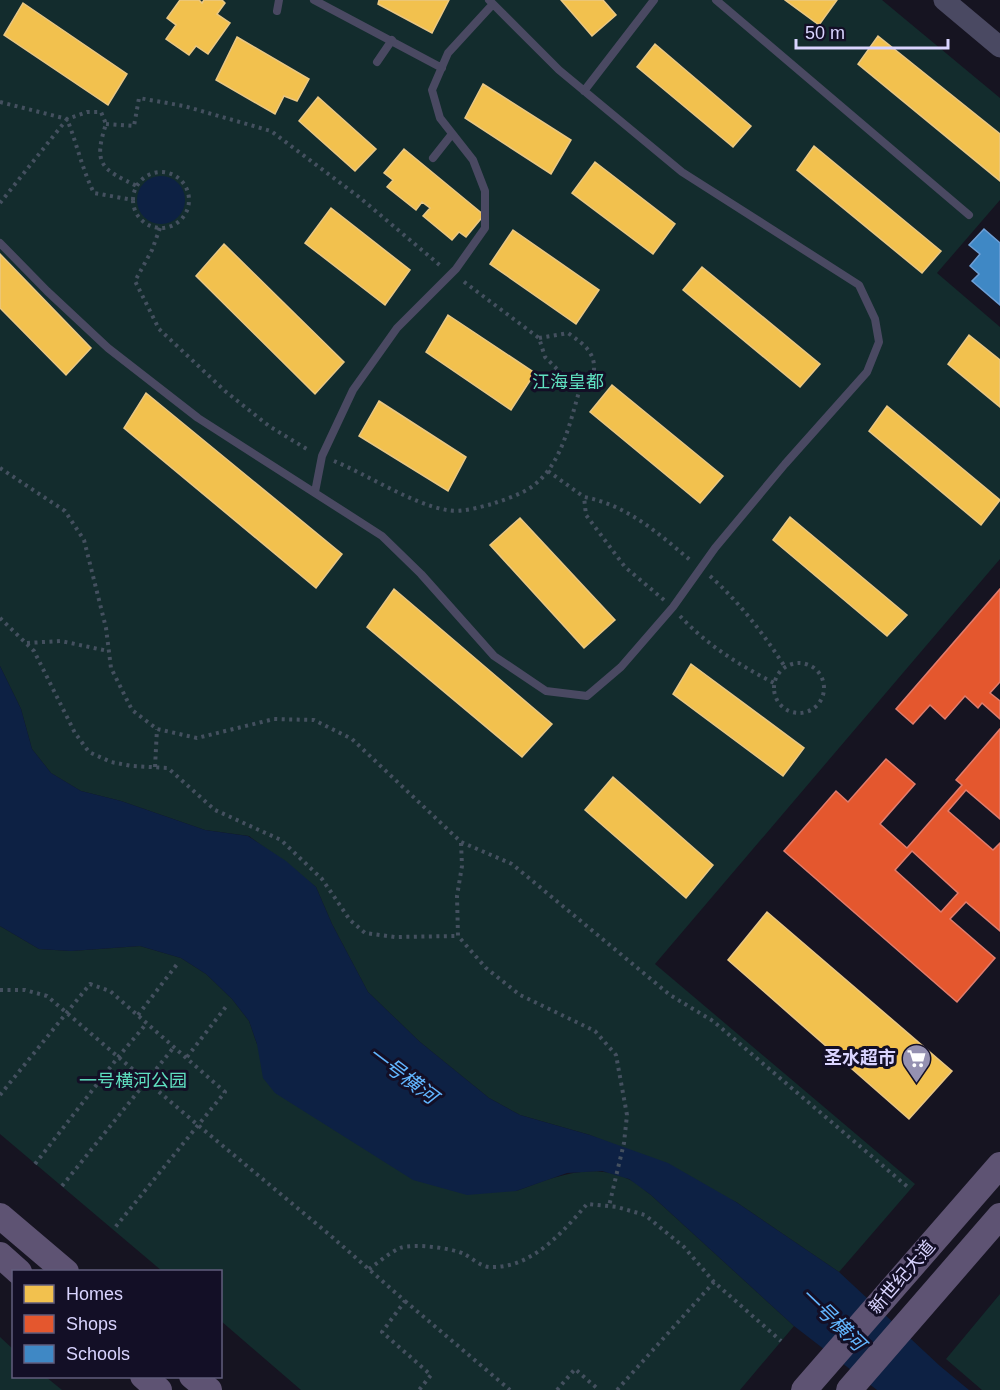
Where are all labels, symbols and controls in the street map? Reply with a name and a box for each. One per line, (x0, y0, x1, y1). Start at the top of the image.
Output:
scale bar (796, 12, 948, 50)
text: 50 m (805, 23, 845, 43)
park label: 江海皇都 (532, 372, 604, 392)
water label: 一号横河 (364, 1042, 445, 1110)
supermarket icon: 圣水超市 (901, 1042, 933, 1084)
place label: 圣水超市 (824, 1048, 896, 1068)
park label: 一号横河公园 (79, 1071, 187, 1091)
street label: 新世纪大道 (865, 1236, 939, 1318)
legend (12, 1270, 222, 1378)
water label: 一号横河 (797, 1283, 872, 1357)
text: Homes (66, 1284, 123, 1304)
text: Shops (66, 1314, 117, 1334)
text: Schools (66, 1344, 130, 1364)

